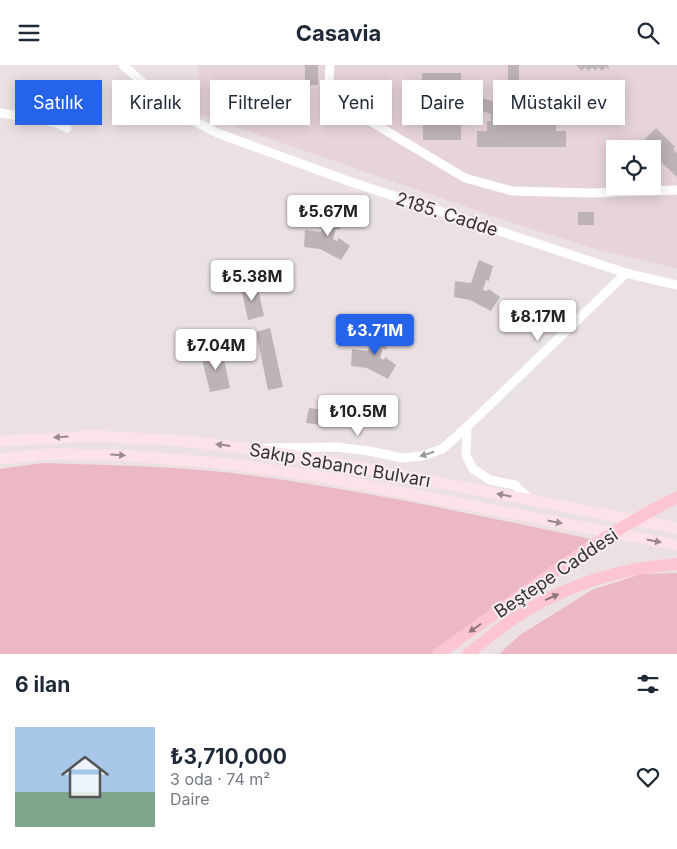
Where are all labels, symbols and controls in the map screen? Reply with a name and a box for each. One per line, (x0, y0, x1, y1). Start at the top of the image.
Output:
icon: menu (15, 19, 43, 47)
icon: search (634, 19, 662, 47)
text: Casavia (296, 20, 381, 46)
chip: Satılık (15, 80, 102, 125)
chip: Kiralık (112, 80, 200, 125)
chip: Filtreler (210, 80, 310, 125)
chip: Yeni (320, 80, 392, 125)
chip: Daire (402, 80, 483, 125)
chip: Müstakil ev (493, 80, 625, 125)
map controls (606, 140, 661, 195)
button: locate (606, 140, 661, 195)
street label: 2185. Cadde (393, 188, 501, 240)
pin: ₺5.67M (287, 195, 369, 237)
text: ₺5.67M (298, 201, 358, 221)
pin: ₺5.38M (211, 259, 293, 302)
text: ₺5.38M (222, 266, 282, 286)
pin: ₺8.17M (497, 299, 579, 342)
text: ₺8.17M (510, 306, 566, 326)
pin: ₺3.71M (334, 313, 416, 356)
text: ₺3.71M (347, 320, 403, 340)
pin: ₺7.04M (175, 329, 257, 371)
text: ₺7.04M (186, 335, 246, 355)
pin: ₺10.5M (317, 395, 399, 437)
text: ₺10.5M (329, 401, 387, 421)
one-way arrow (53, 433, 69, 441)
street label: Sakıp Sabancı Bulvarı (248, 439, 432, 491)
one-way arrow (215, 441, 231, 449)
one-way arrow (111, 451, 127, 459)
one-way arrow (420, 451, 435, 458)
one-way arrow (496, 491, 512, 499)
one-way arrow (548, 518, 564, 526)
street label: Beştepe Caddesi (490, 524, 622, 622)
one-way arrow (646, 537, 661, 545)
one-way arrow (545, 593, 559, 601)
one-way arrow (468, 623, 482, 633)
icon: filters (634, 670, 662, 698)
text: 6 ilan (15, 672, 70, 697)
text: ₺3,710,000 (170, 744, 287, 769)
icon: home (55, 747, 115, 807)
icon: heart (634, 763, 662, 791)
text: 3 oda · 74 m² (170, 769, 270, 789)
text: Daire (170, 789, 210, 809)

